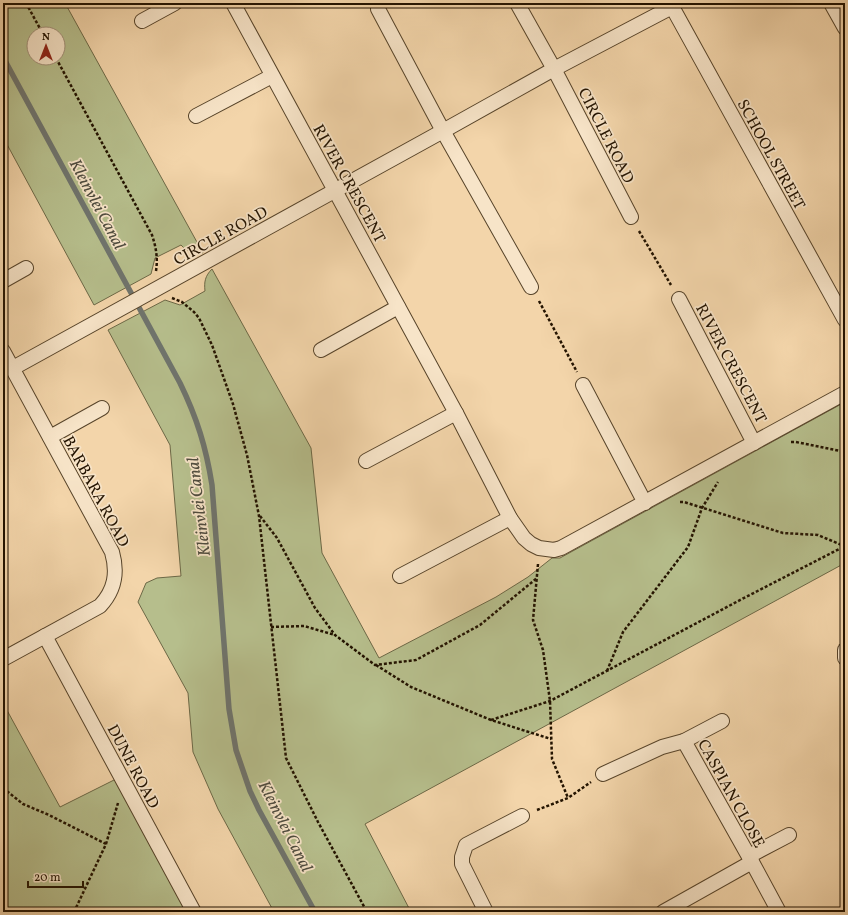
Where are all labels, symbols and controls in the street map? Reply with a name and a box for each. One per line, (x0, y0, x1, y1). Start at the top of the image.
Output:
north arrow (26, 26, 66, 66)
text: N (42, 30, 50, 45)
street label: CIRCLE ROAD (572, 84, 639, 188)
street label: SCHOOL STREET (731, 96, 810, 214)
street label: RIVER CRESCENT (307, 121, 390, 247)
water label: Kleinvlei Canal (63, 155, 130, 254)
street label: CIRCLE ROAD (170, 202, 272, 272)
street label: RIVER CRESCENT (689, 300, 771, 428)
street label: BARBARA ROAD (57, 432, 134, 552)
water label: Kleinvlei Canal (182, 456, 217, 558)
street label: DUNE ROAD (101, 721, 164, 813)
street label: CASPIAN CLOSE (691, 736, 769, 852)
water label: Kleinvlei Canal (252, 777, 318, 876)
scale bar (28, 863, 83, 889)
text: 20 m (34, 870, 61, 886)

